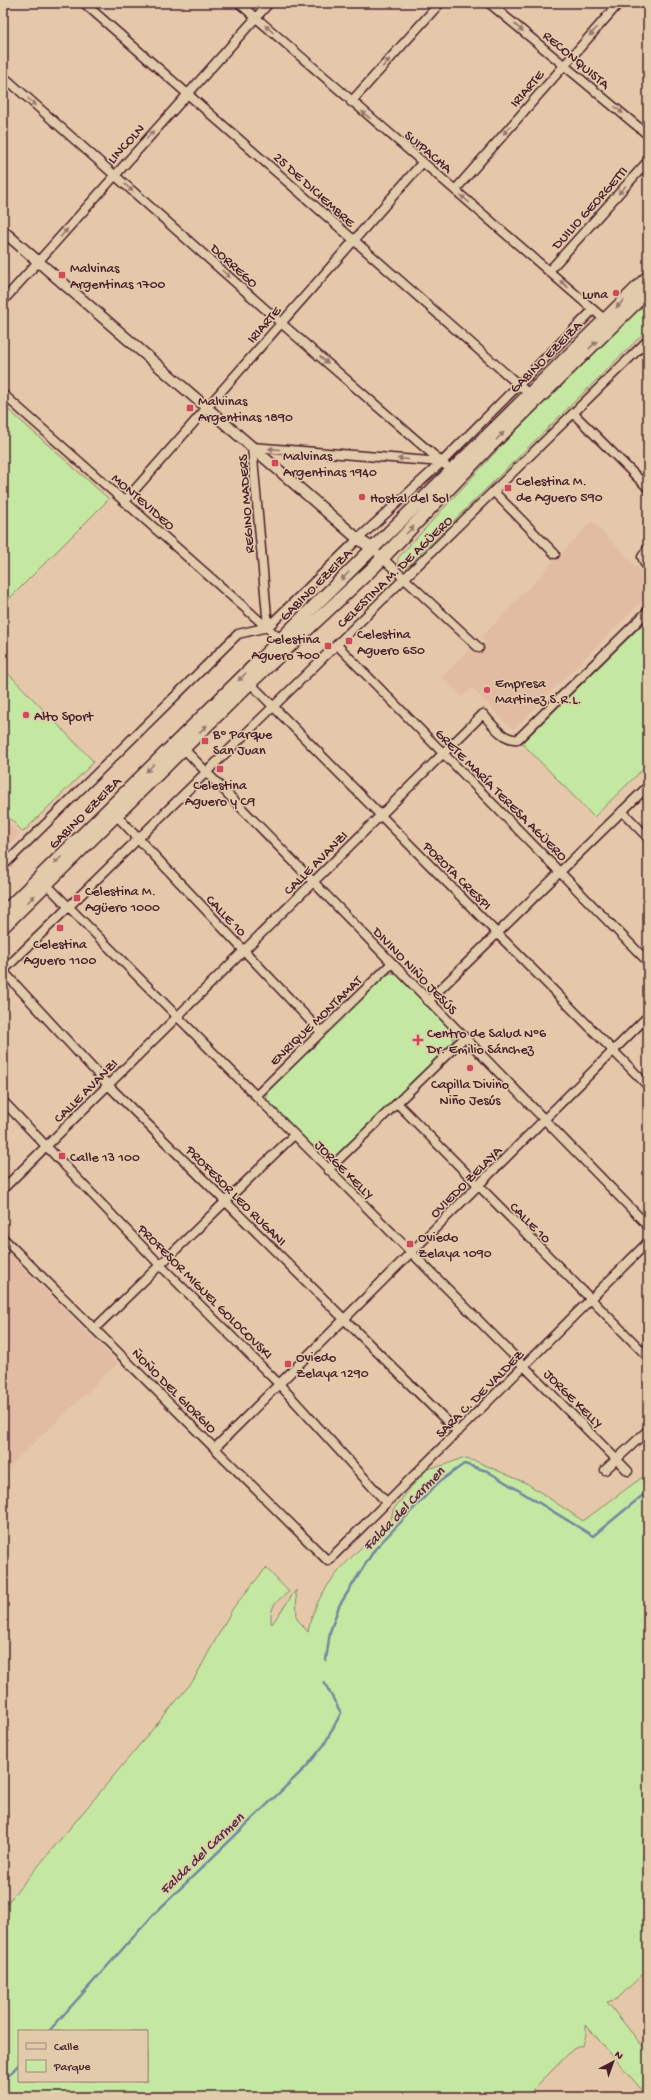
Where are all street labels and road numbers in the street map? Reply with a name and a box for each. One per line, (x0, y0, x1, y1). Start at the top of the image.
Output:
street label: RECONQUISTA (538, 28, 613, 94)
street label: IRIARTE (507, 67, 549, 112)
street label: LINCOLN (105, 121, 149, 168)
street label: SUIPACHA (400, 128, 456, 178)
street label: 25 DE DICIEMBRE (269, 150, 359, 233)
street label: DUILIO GEORGETTI (548, 164, 633, 254)
street label: DORREGO (205, 240, 261, 293)
street label: IRIARTE (244, 303, 286, 348)
street label: GABINO EZEIZA (507, 317, 587, 398)
street label: REGINO MADERS (236, 453, 259, 554)
street label: MONTEVIDEO (107, 471, 178, 536)
street label: CELESTINA M. DE AGÜERO (334, 513, 458, 633)
street label: GABINO EZEIZA (277, 545, 357, 626)
street label: GRETE MARÍA TERESA AGÜERO (430, 726, 570, 866)
street label: GABINO EZEIZA (46, 773, 126, 854)
street label: CALLE AVANZI (281, 828, 352, 899)
street label: POROTA CRESPI (418, 838, 494, 915)
street label: CALLE 10 (201, 892, 249, 941)
street label: DIVINO NIÑO JESÚS (367, 924, 461, 1019)
street label: ENRIQUE MONTAMAT (267, 973, 367, 1070)
street label: CALLE AVANZI (51, 1056, 122, 1127)
street label: JORGE KELLY (310, 1137, 377, 1204)
street label: PROFESOR LEO RUGANI (181, 1142, 289, 1251)
street label: OVIEDO ZELAYA (427, 1143, 507, 1222)
street label: CALLE 10 (505, 1199, 554, 1248)
street label: PROFESOR MIGUEL GOLOCOVSKI (132, 1221, 275, 1364)
street label: ÑOÑO DEL GIORGIO (127, 1346, 220, 1438)
street label: SARA C. DE VALDEZ (433, 1346, 529, 1443)
street label: JORGE KELLY (539, 1366, 606, 1433)

